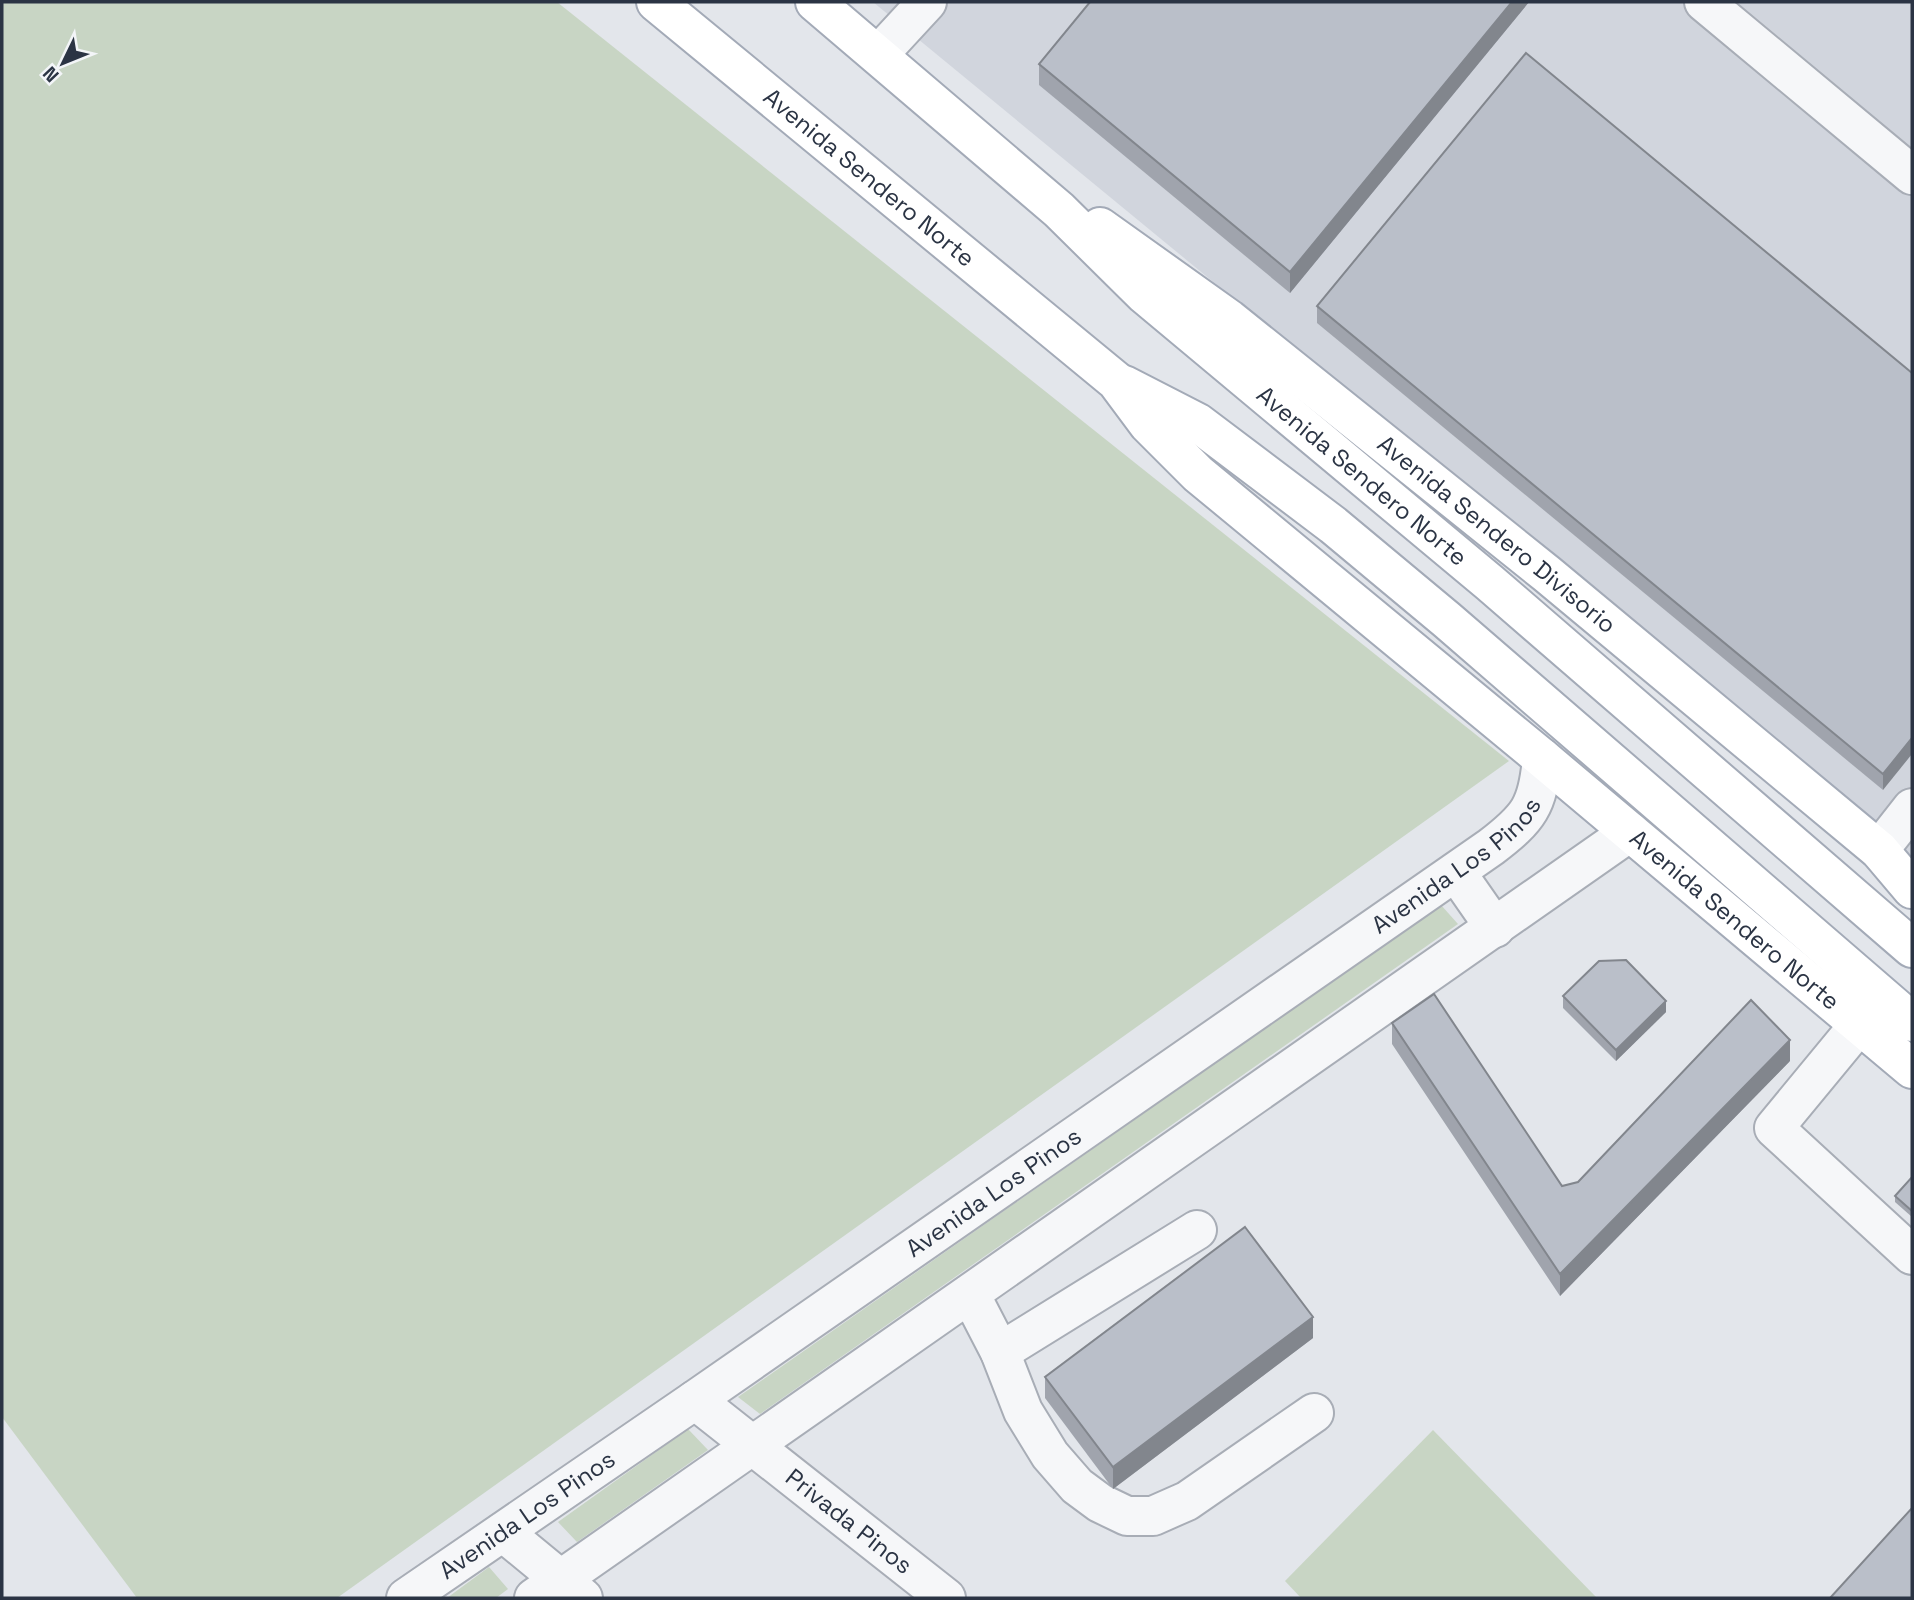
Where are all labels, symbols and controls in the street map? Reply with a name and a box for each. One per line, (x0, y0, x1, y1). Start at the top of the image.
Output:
north arrow (28, 28, 98, 98)
text: N (37, 61, 64, 87)
street label: Avenida Sendero Norte (757, 81, 981, 273)
street label: Avenida Sendero Norte (1250, 379, 1474, 572)
street label: Avenida Sendero Divisorio (1371, 428, 1623, 640)
street label: Avenida Los Pinos (1365, 793, 1548, 940)
street label: Avenida Sendero Norte (1623, 822, 1846, 1017)
street label: Avenida Los Pinos (900, 1120, 1087, 1264)
street label: Avenida Los Pinos (433, 1443, 621, 1586)
street label: Privada Pinos (779, 1461, 919, 1581)

